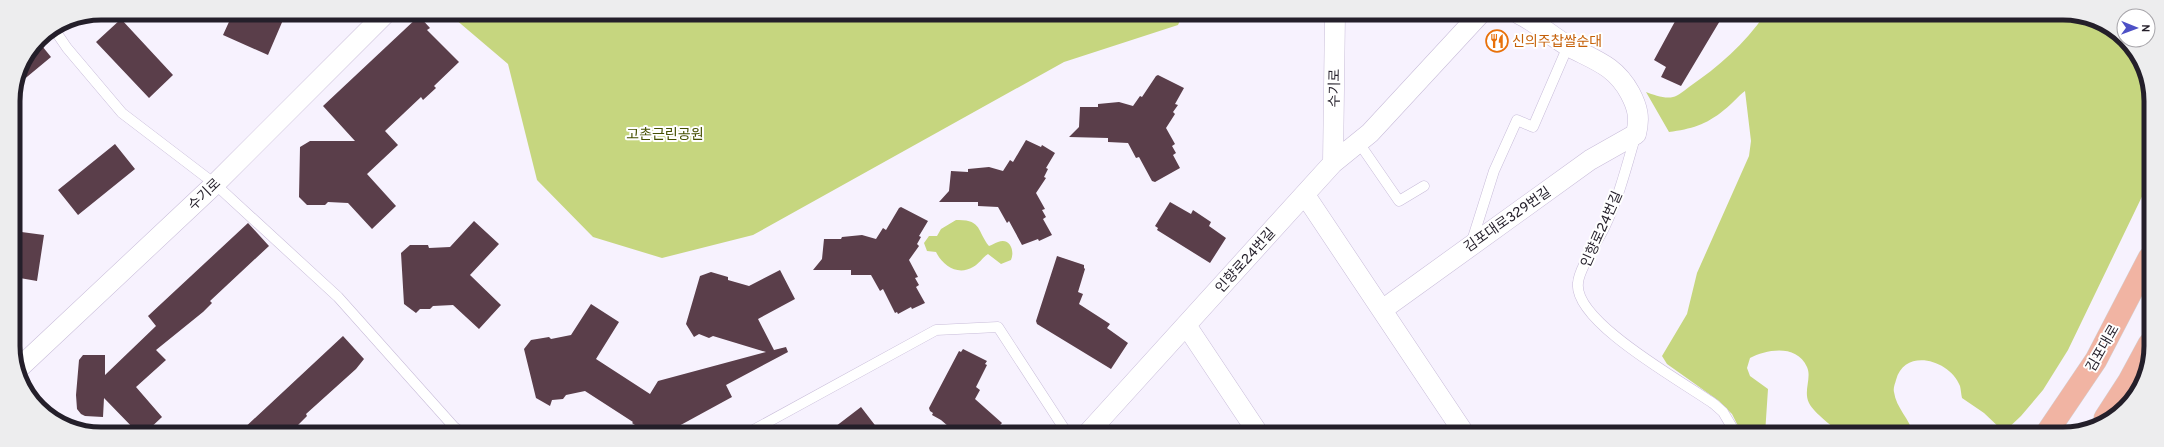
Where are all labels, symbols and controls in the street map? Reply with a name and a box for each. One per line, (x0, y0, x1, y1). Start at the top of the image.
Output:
north arrow (2116, 8, 2156, 48)
text: N (2138, 24, 2152, 32)
restaurant icon: 신의주찹쌀순대 (1484, 28, 1510, 54)
place label: 신의주찹쌀순대 (1512, 34, 1602, 51)
street label: 수기로 (1327, 68, 1344, 107)
park label: 고촌근린공원 (626, 127, 704, 144)
street label: 수기로 (185, 175, 225, 215)
street label: 김포대로329번길 (1461, 184, 1555, 257)
street label: 인향로24번길 (1578, 189, 1627, 270)
street label: 인향로24번길 (1213, 225, 1280, 297)
street label: 김포대로 (2083, 322, 2124, 375)

